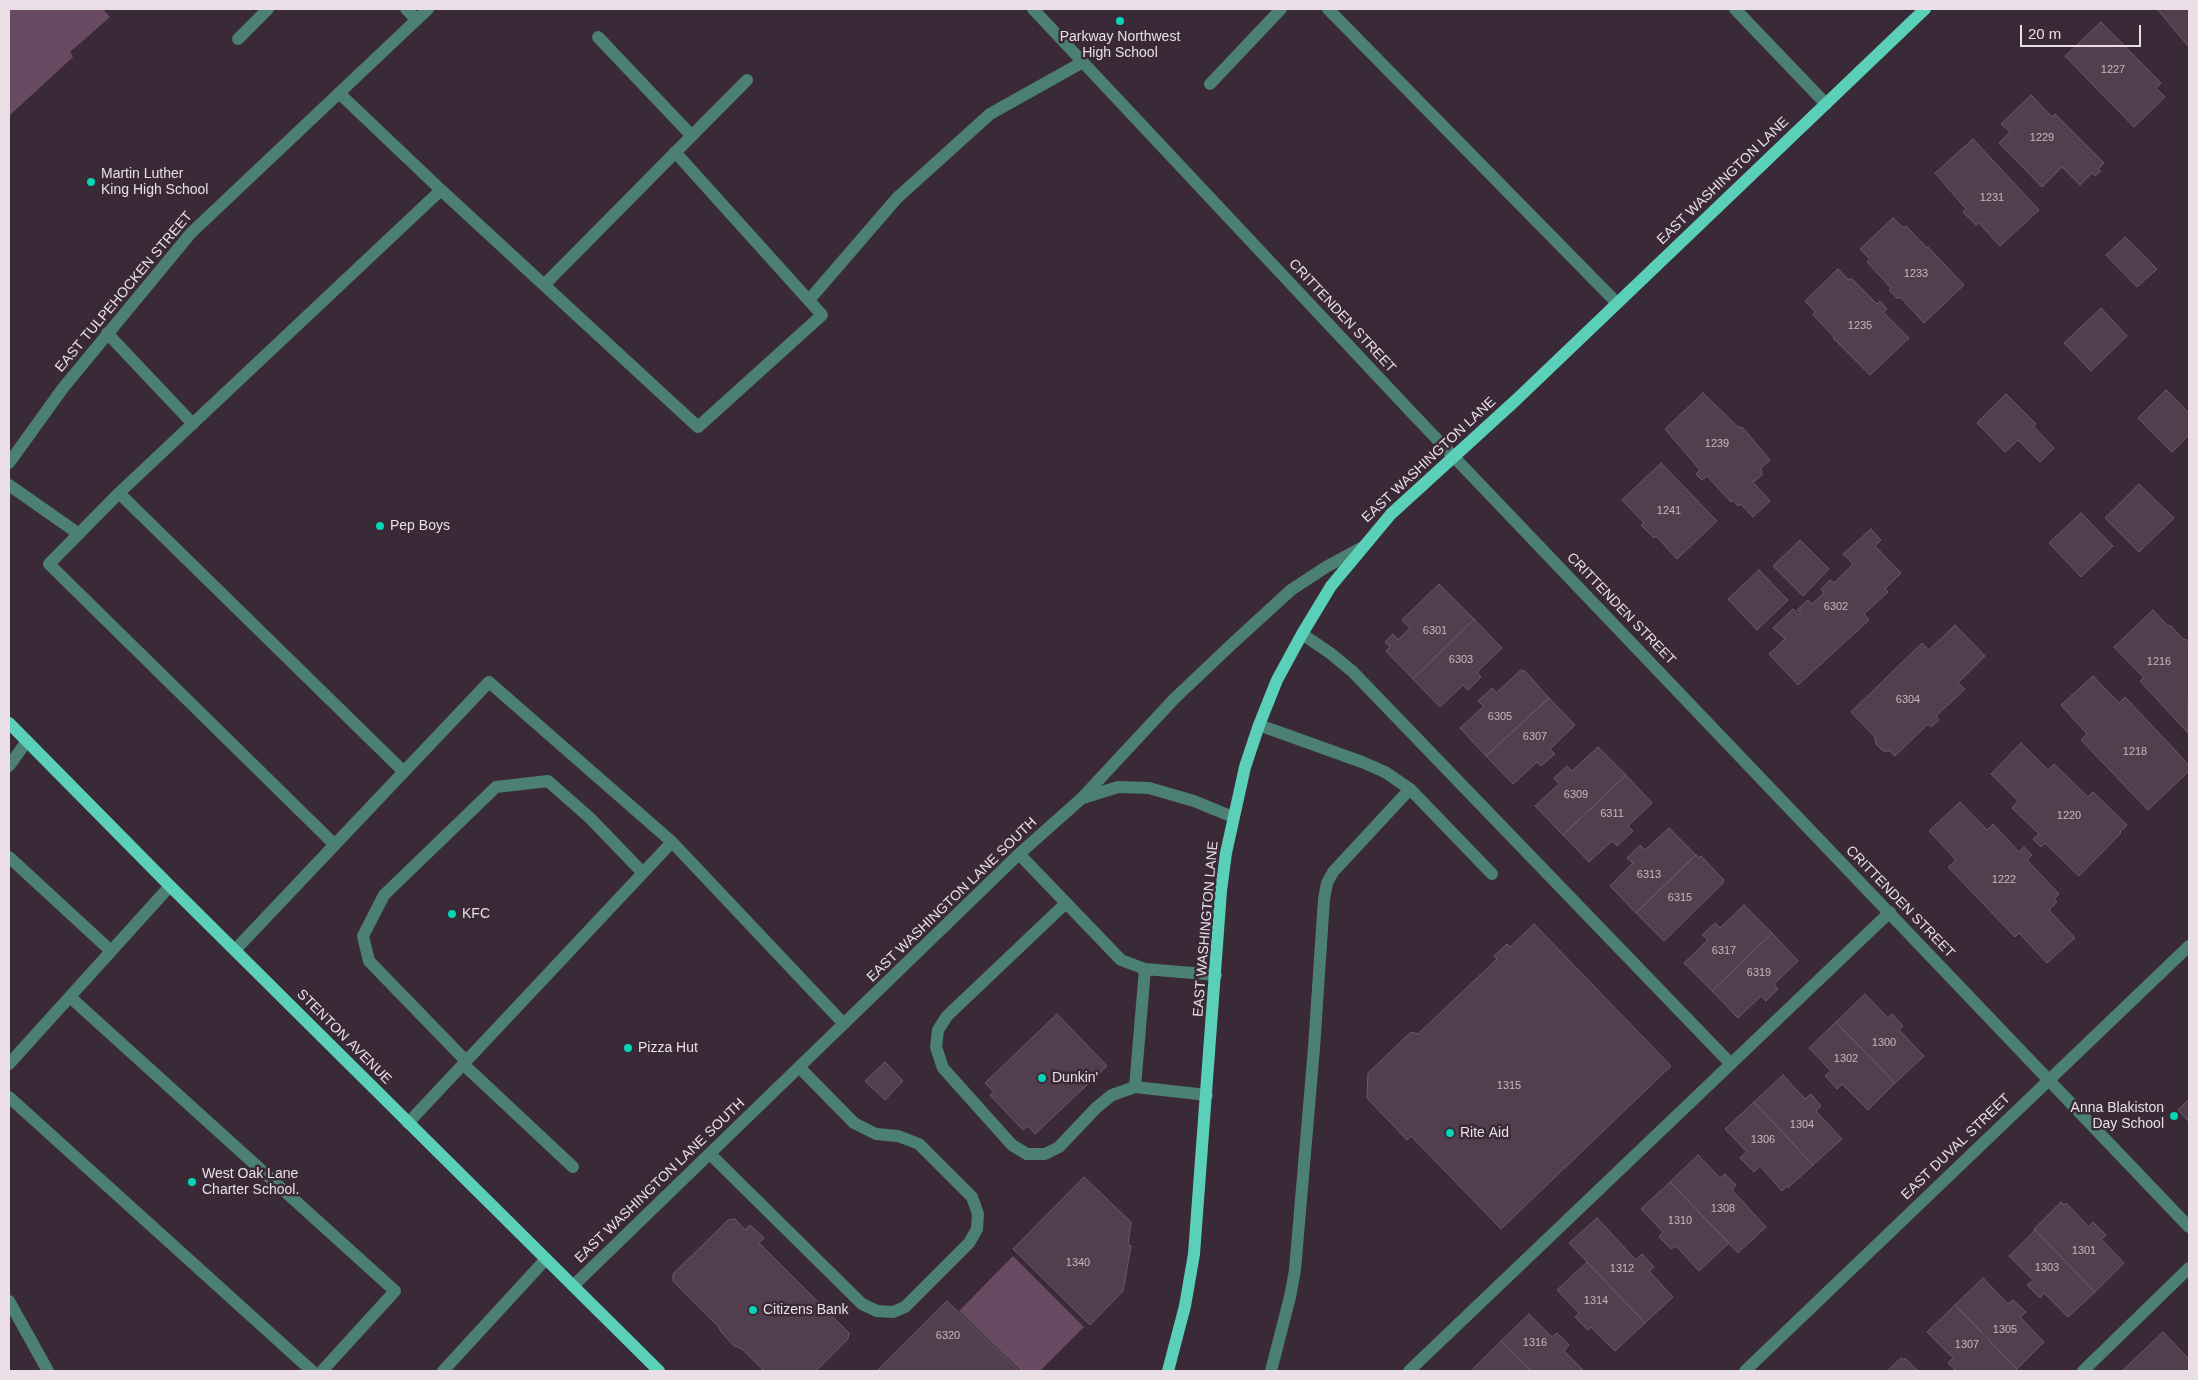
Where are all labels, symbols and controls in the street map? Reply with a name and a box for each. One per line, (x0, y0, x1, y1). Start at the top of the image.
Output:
marker: Parkway Northwest High School (1114, 15, 1126, 27)
scale bar (2023, 15, 2144, 47)
text: 20 m (2028, 25, 2061, 42)
place label: Parkway Northwest High School (1060, 29, 1180, 62)
house number: 1227 (2101, 63, 2125, 77)
street label: EAST WASHINGTON LANE (1654, 114, 1792, 248)
house number: 1229 (2030, 131, 2054, 145)
place label: Martin Luther King High School (101, 166, 208, 198)
marker: Martin Luther King High School (85, 176, 97, 188)
house number: 1231 (1980, 191, 2004, 205)
street label: EAST TULPEHOCKEN STREET (52, 208, 196, 376)
street label: CRITTENDEN STREET (1285, 256, 1399, 376)
house number: 1233 (1904, 267, 1928, 281)
house number: 1235 (1848, 319, 1872, 333)
street label: EAST WASHINGTON LANE (1359, 394, 1499, 526)
house number: 1239 (1705, 437, 1729, 451)
house number: 1241 (1657, 504, 1681, 518)
place label: Pep Boys (390, 518, 450, 534)
marker: Pep Boys (374, 520, 386, 532)
street label: CRITTENDEN STREET (1563, 549, 1679, 669)
house number: 6302 (1824, 600, 1848, 614)
house number: 6301 (1423, 624, 1447, 638)
house number: 6303 (1449, 653, 1473, 667)
house number: 1216 (2147, 655, 2171, 669)
house number: 6304 (1896, 693, 1920, 707)
house number: 6305 (1488, 710, 1512, 724)
house number: 6307 (1523, 730, 1547, 744)
house number: 1218 (2123, 745, 2147, 759)
house number: 6309 (1564, 788, 1588, 802)
house number: 6311 (1600, 807, 1624, 821)
house number: 1220 (2057, 809, 2081, 823)
street label: EAST WASHINGTON LANE SOUTH (864, 814, 1040, 986)
street label: EAST WASHINGTON LANE (1190, 840, 1222, 1018)
street label: CRITTENDEN STREET (1842, 842, 1958, 962)
house number: 6313 (1637, 868, 1661, 882)
house number: 1222 (1992, 873, 2016, 887)
house number: 6315 (1668, 891, 1692, 905)
place label: KFC (462, 906, 490, 922)
marker: KFC (446, 908, 458, 920)
house number: 6317 (1712, 944, 1736, 958)
house number: 6319 (1747, 966, 1771, 980)
street label: STENTON AVENUE (293, 986, 395, 1088)
house number: 1300 (1872, 1036, 1896, 1050)
place label: Pizza Hut (638, 1040, 698, 1056)
marker: Pizza Hut (622, 1042, 634, 1054)
house number: 1302 (1834, 1052, 1858, 1066)
place label: Dunkin' (1052, 1070, 1098, 1086)
marker: Dunkin' (1036, 1072, 1048, 1084)
house number: 1315 (1497, 1079, 1521, 1093)
street label: EAST DUVAL STREET (1898, 1091, 2014, 1203)
street label: EAST WASHINGTON LANE SOUTH (572, 1095, 748, 1267)
place label: Anna Blakiston Day School (2071, 1100, 2164, 1132)
marker: Anna Blakiston Day School (2168, 1110, 2180, 1122)
house number: 1304 (1790, 1118, 1814, 1132)
place label: Rite Aid (1460, 1125, 1509, 1141)
marker: Rite Aid (1444, 1127, 1456, 1139)
house number: 1306 (1751, 1133, 1775, 1147)
place label: West Oak Lane Charter School. (202, 1166, 299, 1198)
marker: West Oak Lane Charter School. (186, 1176, 198, 1188)
house number: 1308 (1711, 1202, 1735, 1216)
house number: 1310 (1668, 1214, 1692, 1228)
house number: 1301 (2072, 1244, 2096, 1258)
house number: 1340 (1066, 1256, 1090, 1270)
house number: 1303 (2035, 1261, 2059, 1275)
house number: 1312 (1610, 1262, 1634, 1276)
house number: 1314 (1584, 1294, 1608, 1308)
place label: Citizens Bank (763, 1302, 849, 1318)
marker: Citizens Bank (747, 1304, 759, 1316)
house number: 1305 (1993, 1323, 2017, 1337)
house number: 6320 (936, 1329, 960, 1343)
house number: 1316 (1523, 1336, 1547, 1350)
house number: 1307 (1955, 1338, 1979, 1352)

